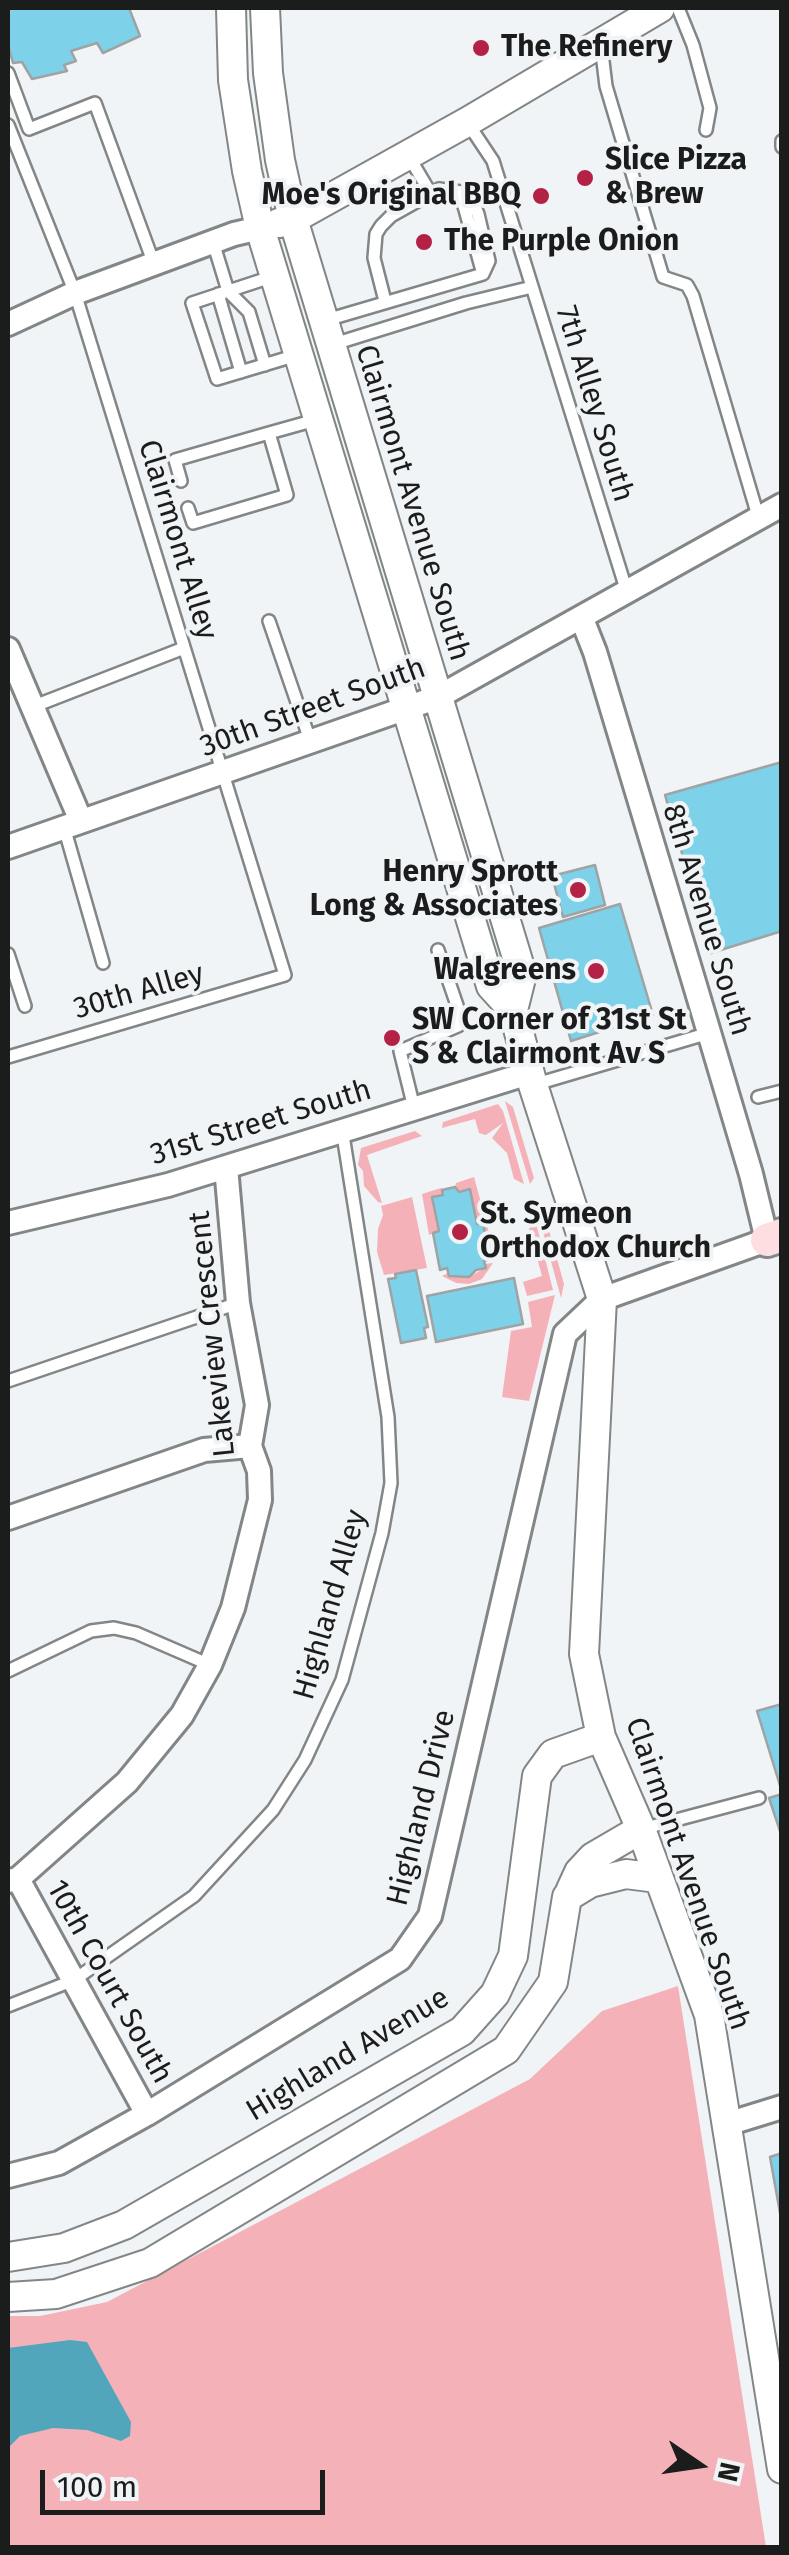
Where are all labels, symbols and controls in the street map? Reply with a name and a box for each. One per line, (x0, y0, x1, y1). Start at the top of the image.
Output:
place label: The Refinery (501, 30, 672, 66)
marker: The Refinery (470, 37, 492, 59)
place label: Slice Pizza & Brew (605, 143, 747, 214)
marker: Slice Pizza & Brew (574, 167, 596, 189)
place label: Moe's Original BBQ (262, 178, 521, 214)
marker: Moe's Original BBQ (530, 185, 552, 207)
place label: The Purple Onion (444, 224, 679, 260)
marker: The Purple Onion (413, 231, 435, 253)
street label: 7th Alley South (547, 302, 641, 506)
street label: Clairmont Avenue South (347, 341, 477, 665)
street label: Clairmont Alley (130, 436, 224, 644)
street label: 30th Street South (195, 651, 431, 765)
street label: 8th Avenue South (654, 800, 758, 1040)
place label: Henry Sprott Long & Associates (310, 855, 558, 926)
marker: Henry Sprott Long & Associates (567, 879, 589, 901)
place label: Walgreens (434, 953, 576, 989)
street label: 30th Alley (70, 956, 208, 1028)
marker: Walgreens (585, 960, 607, 982)
place label: SW Corner of 31st St S & Clairmont Av S (412, 1003, 687, 1074)
marker: SW Corner of 31st St S & Clairmont Av S (381, 1027, 403, 1049)
street label: 31st Street South (146, 1072, 376, 1174)
place label: St. Symeon Orthodox Church (480, 1197, 711, 1268)
street label: Lakeview Crescent (182, 1209, 244, 1459)
marker: St. Symeon Orthodox Church (449, 1221, 471, 1243)
street label: Highland Alley (287, 1506, 375, 1704)
street label: Highland Drive (380, 1706, 464, 1910)
street label: Clairmont Avenue South (617, 1713, 757, 2035)
street label: 10th Court South (38, 1874, 180, 2090)
street label: Highland Avenue (240, 1980, 456, 2130)
north arrow (649, 2415, 749, 2515)
scale bar (45, 2450, 330, 2512)
text: N (711, 2459, 747, 2485)
text: 100 m (57, 2469, 137, 2505)

